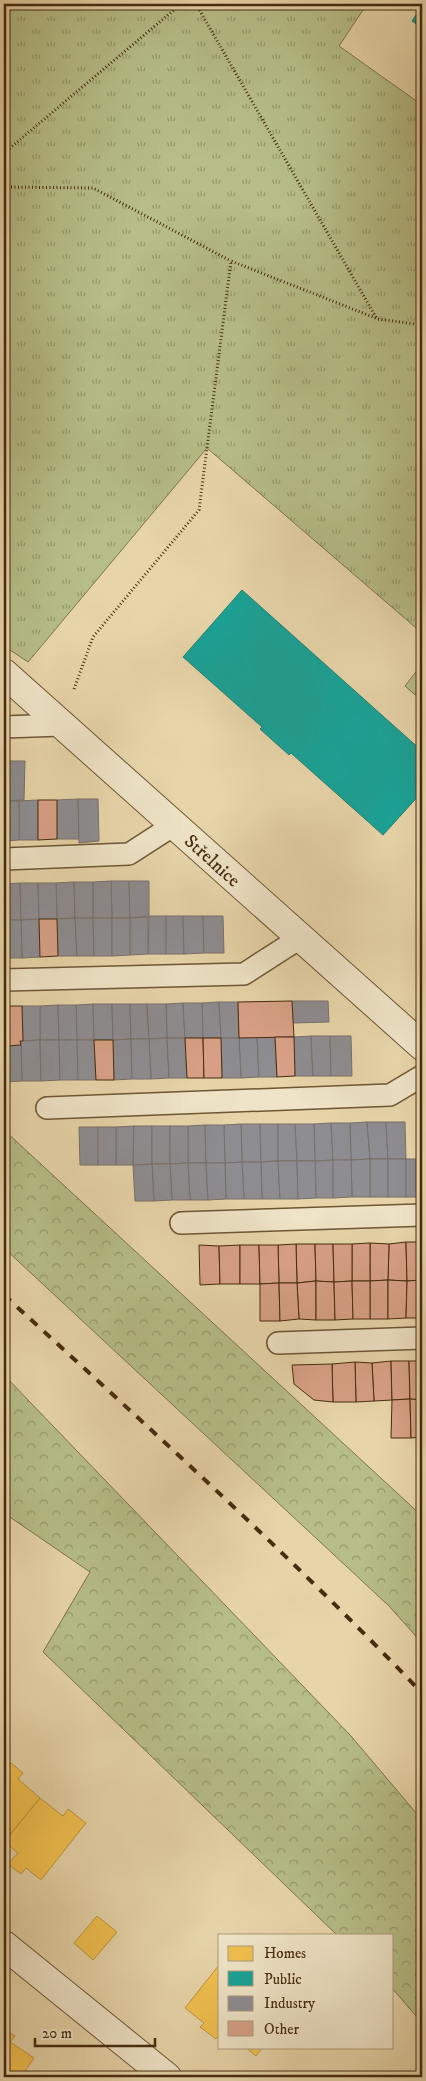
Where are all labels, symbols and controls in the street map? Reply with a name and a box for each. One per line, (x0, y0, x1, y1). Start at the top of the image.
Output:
street label: Střelnice (179, 830, 245, 892)
legend (218, 1934, 394, 2048)
text: Homes (264, 1944, 306, 1963)
text: Public (264, 1970, 302, 1989)
text: Industry (264, 1994, 316, 2013)
scale bar (35, 2016, 155, 2048)
text: Other (264, 2020, 299, 2039)
text: 20 m (42, 2024, 72, 2043)

